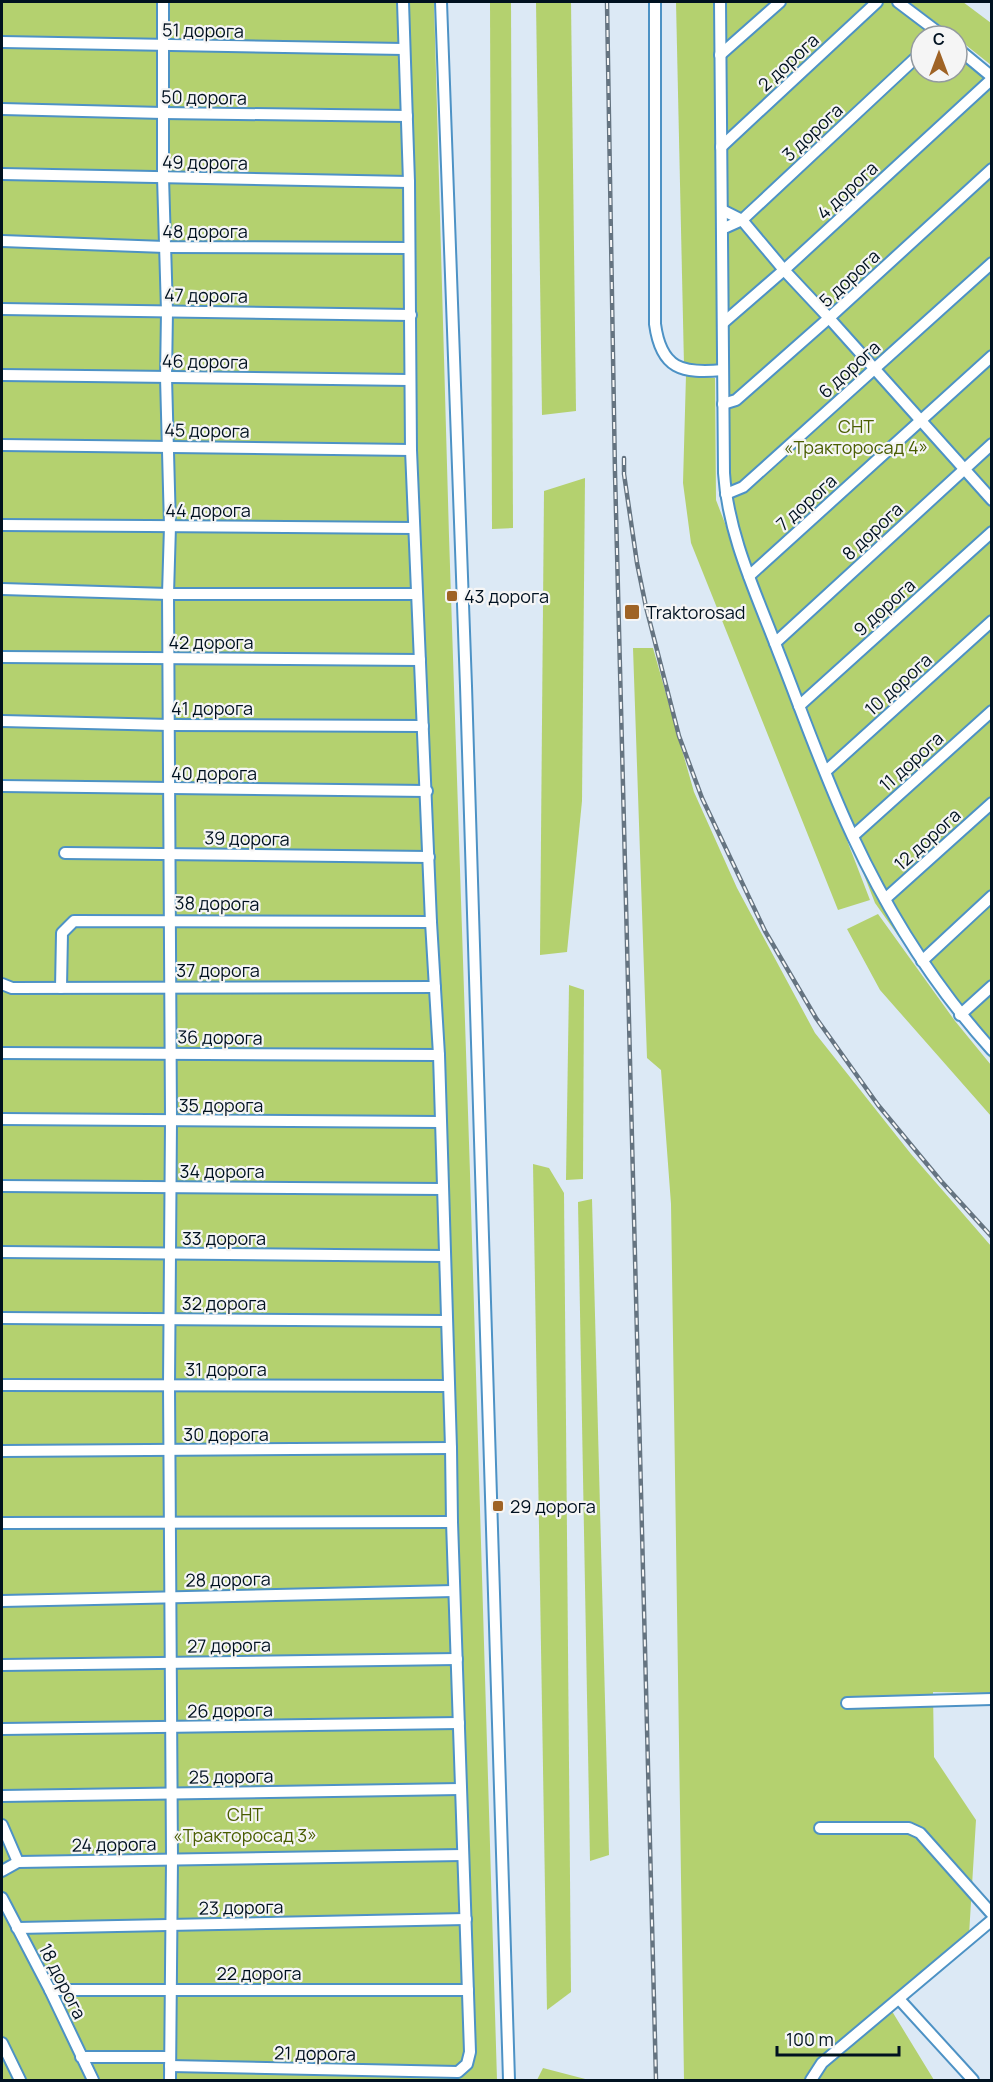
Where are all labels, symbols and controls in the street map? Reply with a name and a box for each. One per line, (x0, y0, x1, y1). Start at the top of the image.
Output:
street label: 51 дорога (162, 17, 244, 43)
north arrow (909, 24, 969, 84)
street label: 2 дорога (753, 28, 823, 96)
text: С (933, 28, 945, 50)
street label: 50 дорога (161, 84, 247, 110)
street label: 3 дорога (777, 98, 847, 166)
street label: 49 дорога (162, 149, 248, 175)
street label: 4 дорога (811, 156, 883, 224)
street label: 48 дорога (162, 219, 248, 243)
street label: 5 дорога (813, 244, 885, 312)
street label: 47 дорога (164, 282, 248, 308)
street label: 6 дорога (813, 335, 885, 403)
street label: 46 дорога (162, 348, 248, 374)
park label: СНТ «Тракторосад 4» (784, 414, 928, 459)
street label: 45 дорога (164, 417, 250, 443)
street label: 7 дорога (771, 469, 841, 535)
street label: 8 дорога (836, 497, 908, 565)
street label: 44 дорога (165, 498, 251, 522)
street label: 9 дорога (848, 573, 920, 641)
place label: 43 дорога (464, 584, 549, 608)
marker: 43 дорога (445, 589, 459, 603)
place label: Traktorosad (646, 600, 745, 624)
marker: Traktorosad (623, 603, 641, 621)
street label: 42 дорога (168, 630, 254, 654)
street label: 10 дорога (859, 648, 937, 720)
street label: 41 дорога (171, 696, 253, 720)
street label: 11 дорога (874, 726, 948, 796)
street label: 40 дорога (171, 761, 257, 785)
street label: 12 дорога (889, 803, 965, 875)
street label: 39 дорога (204, 825, 290, 851)
street label: 38 дорога (174, 890, 260, 916)
street label: 37 дорога (176, 958, 260, 982)
street label: 36 дорога (177, 1024, 263, 1050)
street label: 35 дорога (179, 1093, 263, 1117)
street label: 34 дорога (180, 1159, 264, 1183)
street label: 33 дорога (182, 1226, 266, 1250)
street label: 32 дорога (182, 1291, 266, 1315)
street label: 31 дорога (185, 1357, 267, 1381)
street label: 30 дорога (183, 1422, 269, 1446)
place label: 29 дорога (510, 1494, 596, 1518)
marker: 29 дорога (491, 1499, 505, 1513)
street label: 28 дорога (185, 1566, 271, 1592)
street label: 27 дорога (187, 1632, 271, 1658)
street label: 26 дорога (187, 1697, 273, 1723)
street label: 25 дорога (188, 1763, 274, 1789)
park label: СНТ «Тракторосад 3» (173, 1802, 317, 1847)
street label: 24 дорога (71, 1831, 157, 1857)
street label: 23 дорога (199, 1894, 283, 1920)
street label: 18 дорога (34, 1939, 92, 2023)
street label: 22 дорога (217, 1961, 301, 1985)
scale bar (777, 2019, 898, 2057)
text: 100 m (786, 2027, 834, 2051)
street label: 21 дорога (274, 2040, 356, 2066)

